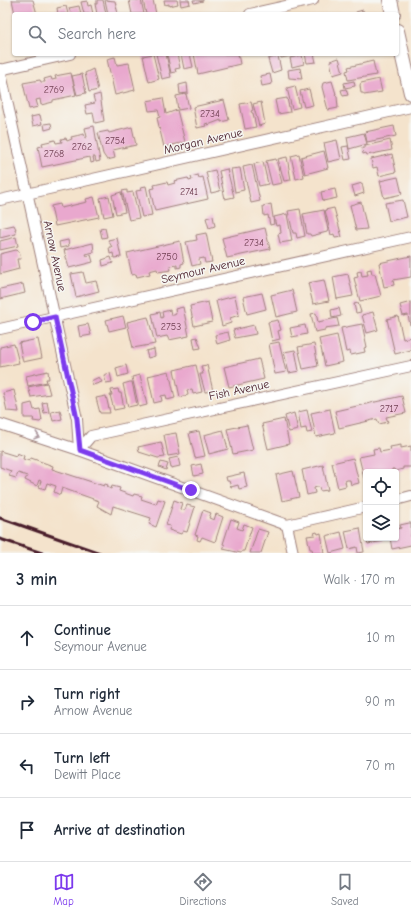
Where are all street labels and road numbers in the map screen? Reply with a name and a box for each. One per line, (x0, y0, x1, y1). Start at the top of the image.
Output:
street label: Morgan Avenue (162, 125, 244, 157)
street label: Arnow Avenue (41, 219, 69, 293)
street label: Seymour Avenue (160, 254, 246, 286)
street label: Fish Avenue (207, 377, 271, 403)

